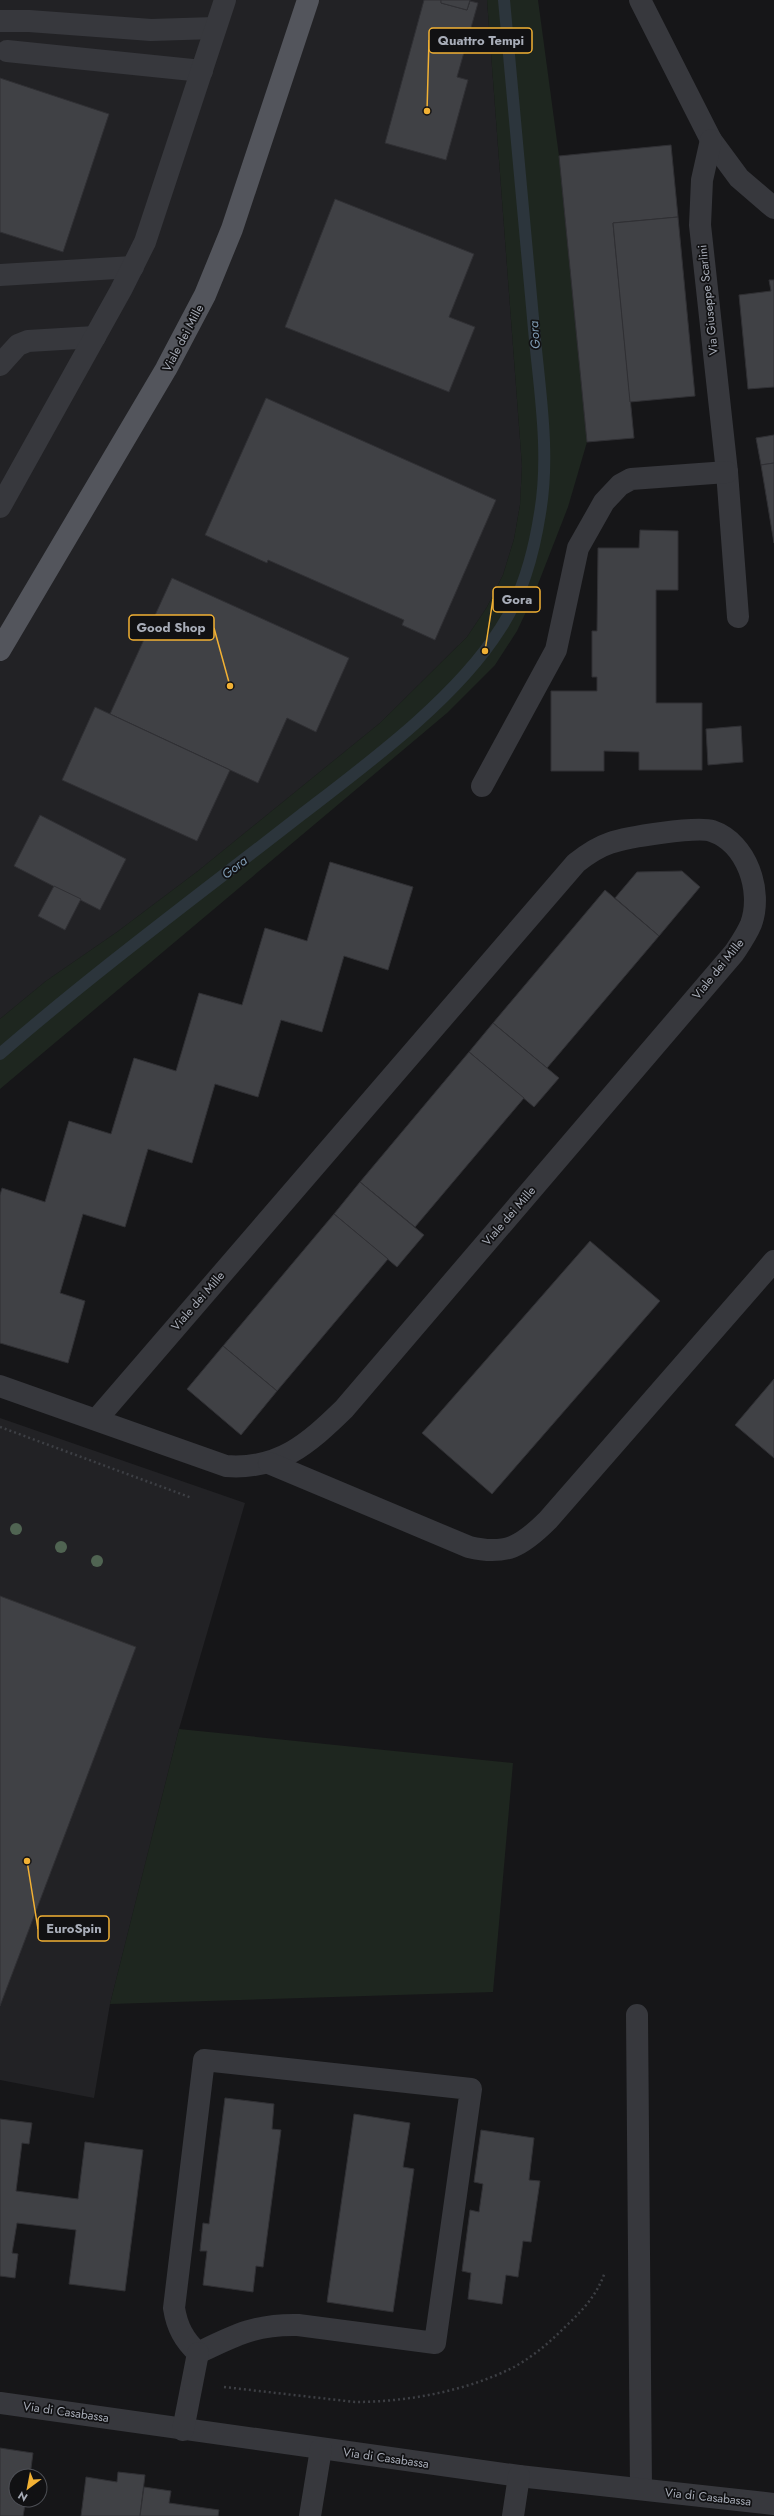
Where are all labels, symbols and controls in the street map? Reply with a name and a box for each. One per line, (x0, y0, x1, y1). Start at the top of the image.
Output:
callout: Quattro Tempi (429, 28, 532, 53)
text: Quattro Tempi (438, 31, 524, 50)
street label: Via Giuseppe Scarlini (693, 244, 723, 356)
street label: Viale dei Mille (158, 301, 208, 375)
water label: Gora (524, 320, 545, 350)
callout: Gora (493, 587, 540, 612)
text: Gora (502, 590, 532, 609)
callout: Good Shop (129, 615, 214, 640)
text: Good Shop (136, 618, 206, 637)
water label: Gora (217, 851, 251, 884)
street label: Viale dei Mille (688, 935, 748, 1003)
street label: Viale dei Mille (478, 1182, 540, 1250)
street label: Viale dei Mille (167, 1267, 229, 1335)
callout: EuroSpin (38, 1916, 109, 1941)
text: EuroSpin (46, 1919, 102, 1938)
street label: Via di Casabassa (22, 2397, 110, 2427)
street label: Via di Casabassa (342, 2443, 430, 2473)
north arrow (8, 2468, 48, 2508)
street label: Via di Casabassa (664, 2484, 752, 2511)
text: N (15, 2487, 31, 2506)

